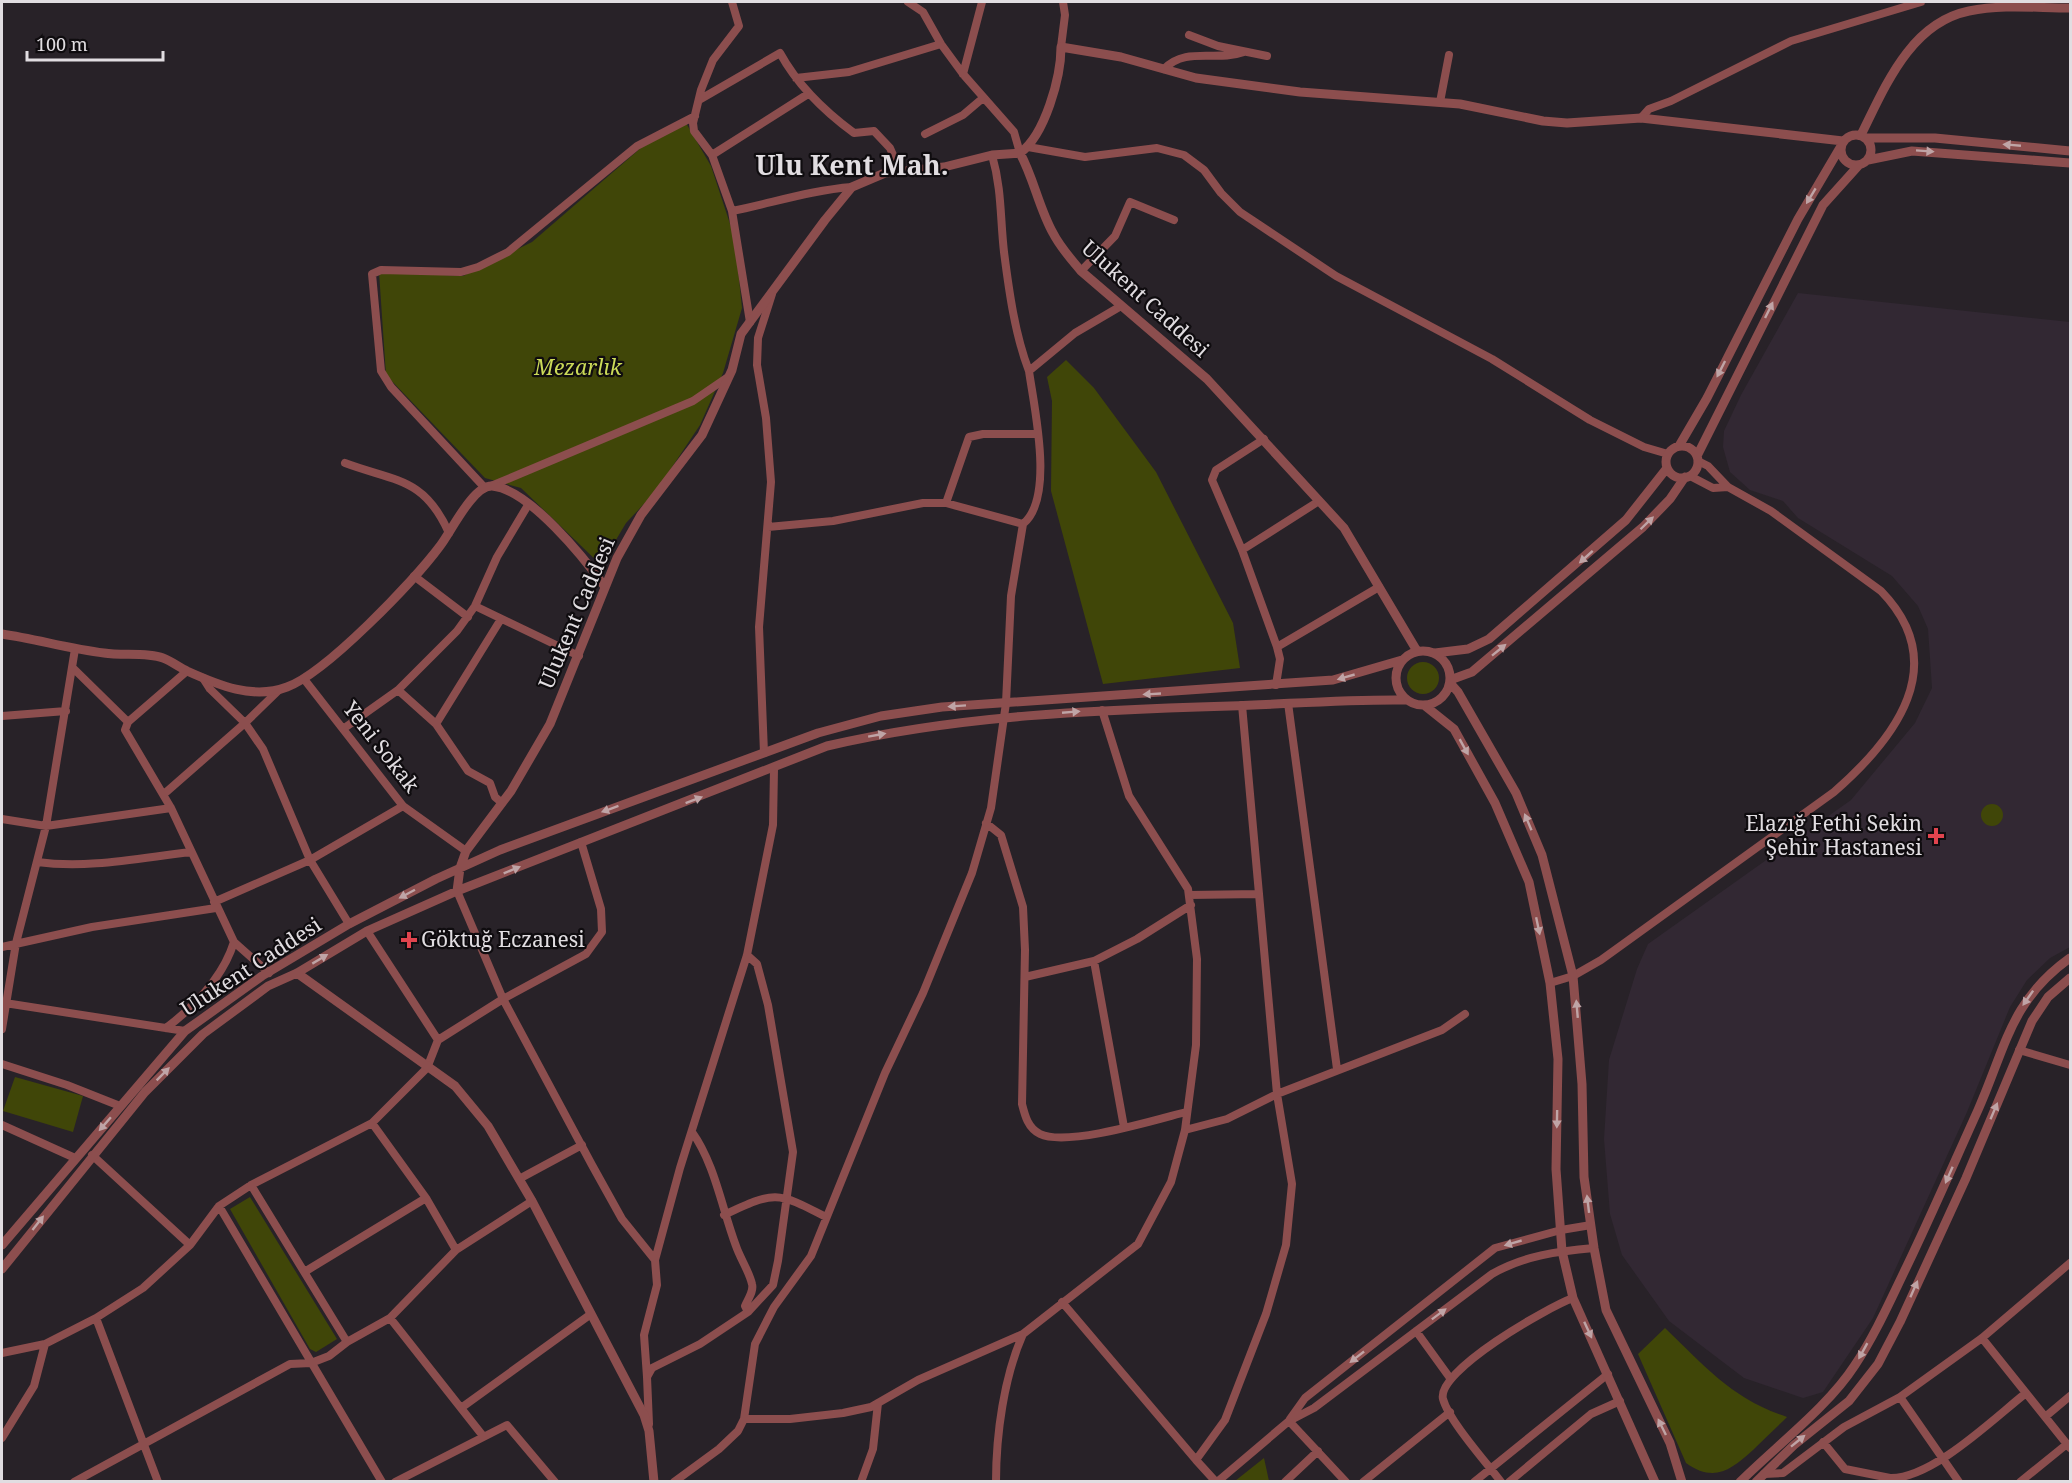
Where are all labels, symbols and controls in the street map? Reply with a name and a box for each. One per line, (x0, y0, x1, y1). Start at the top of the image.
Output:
scale bar (27, 24, 164, 62)
text: 100 m (36, 32, 88, 56)
one-way arrow (2003, 140, 2022, 150)
district label: Ulu Kent Mah. (755, 146, 949, 183)
one-way arrow (1916, 147, 1935, 156)
one-way arrow (1806, 188, 1817, 204)
street label: Ulukent Caddesi (1076, 234, 1216, 363)
one-way arrow (1765, 301, 1774, 318)
park label: Mezarlık (533, 353, 623, 381)
one-way arrow (1716, 361, 1726, 378)
one-way arrow (1639, 516, 1654, 530)
street label: Ulukent Caddesi (531, 532, 621, 693)
one-way arrow (1579, 550, 1594, 563)
one-way arrow (1491, 644, 1507, 657)
one-way arrow (1336, 673, 1354, 682)
one-way arrow (1142, 689, 1161, 698)
street label: Yeni Sokak (337, 694, 427, 798)
one-way arrow (947, 702, 966, 711)
one-way arrow (1061, 707, 1080, 717)
one-way arrow (868, 730, 887, 739)
one-way arrow (1459, 738, 1469, 755)
one-way arrow (685, 794, 703, 804)
one-way arrow (601, 805, 619, 815)
place label: Elazığ Fethi Sekin Şehir Hastanesi (1745, 809, 1922, 861)
one-way arrow (1523, 812, 1533, 830)
marker: Elazığ Fethi Sekin Şehir Hastanesi (1927, 827, 1945, 845)
one-way arrow (503, 865, 521, 875)
one-way arrow (399, 889, 416, 899)
street label: Ulukent Caddesi (175, 910, 326, 1022)
one-way arrow (1534, 917, 1543, 936)
place label: Göktuğ Eczanesi (421, 925, 585, 953)
marker: Göktuğ Eczanesi (402, 933, 416, 947)
one-way arrow (311, 955, 328, 965)
one-way arrow (2022, 989, 2034, 1005)
one-way arrow (1572, 1000, 1582, 1019)
one-way arrow (156, 1067, 170, 1081)
one-way arrow (1990, 1102, 1999, 1120)
one-way arrow (1552, 1110, 1562, 1129)
one-way arrow (98, 1116, 112, 1131)
one-way arrow (1944, 1167, 1953, 1184)
one-way arrow (1583, 1194, 1592, 1213)
one-way arrow (31, 1215, 43, 1230)
one-way arrow (1504, 1239, 1522, 1248)
one-way arrow (1909, 1280, 1919, 1298)
one-way arrow (1431, 1308, 1447, 1320)
one-way arrow (1583, 1322, 1593, 1340)
one-way arrow (1859, 1342, 1869, 1359)
one-way arrow (1349, 1351, 1365, 1364)
one-way arrow (1658, 1418, 1667, 1435)
one-way arrow (1790, 1435, 1806, 1448)

